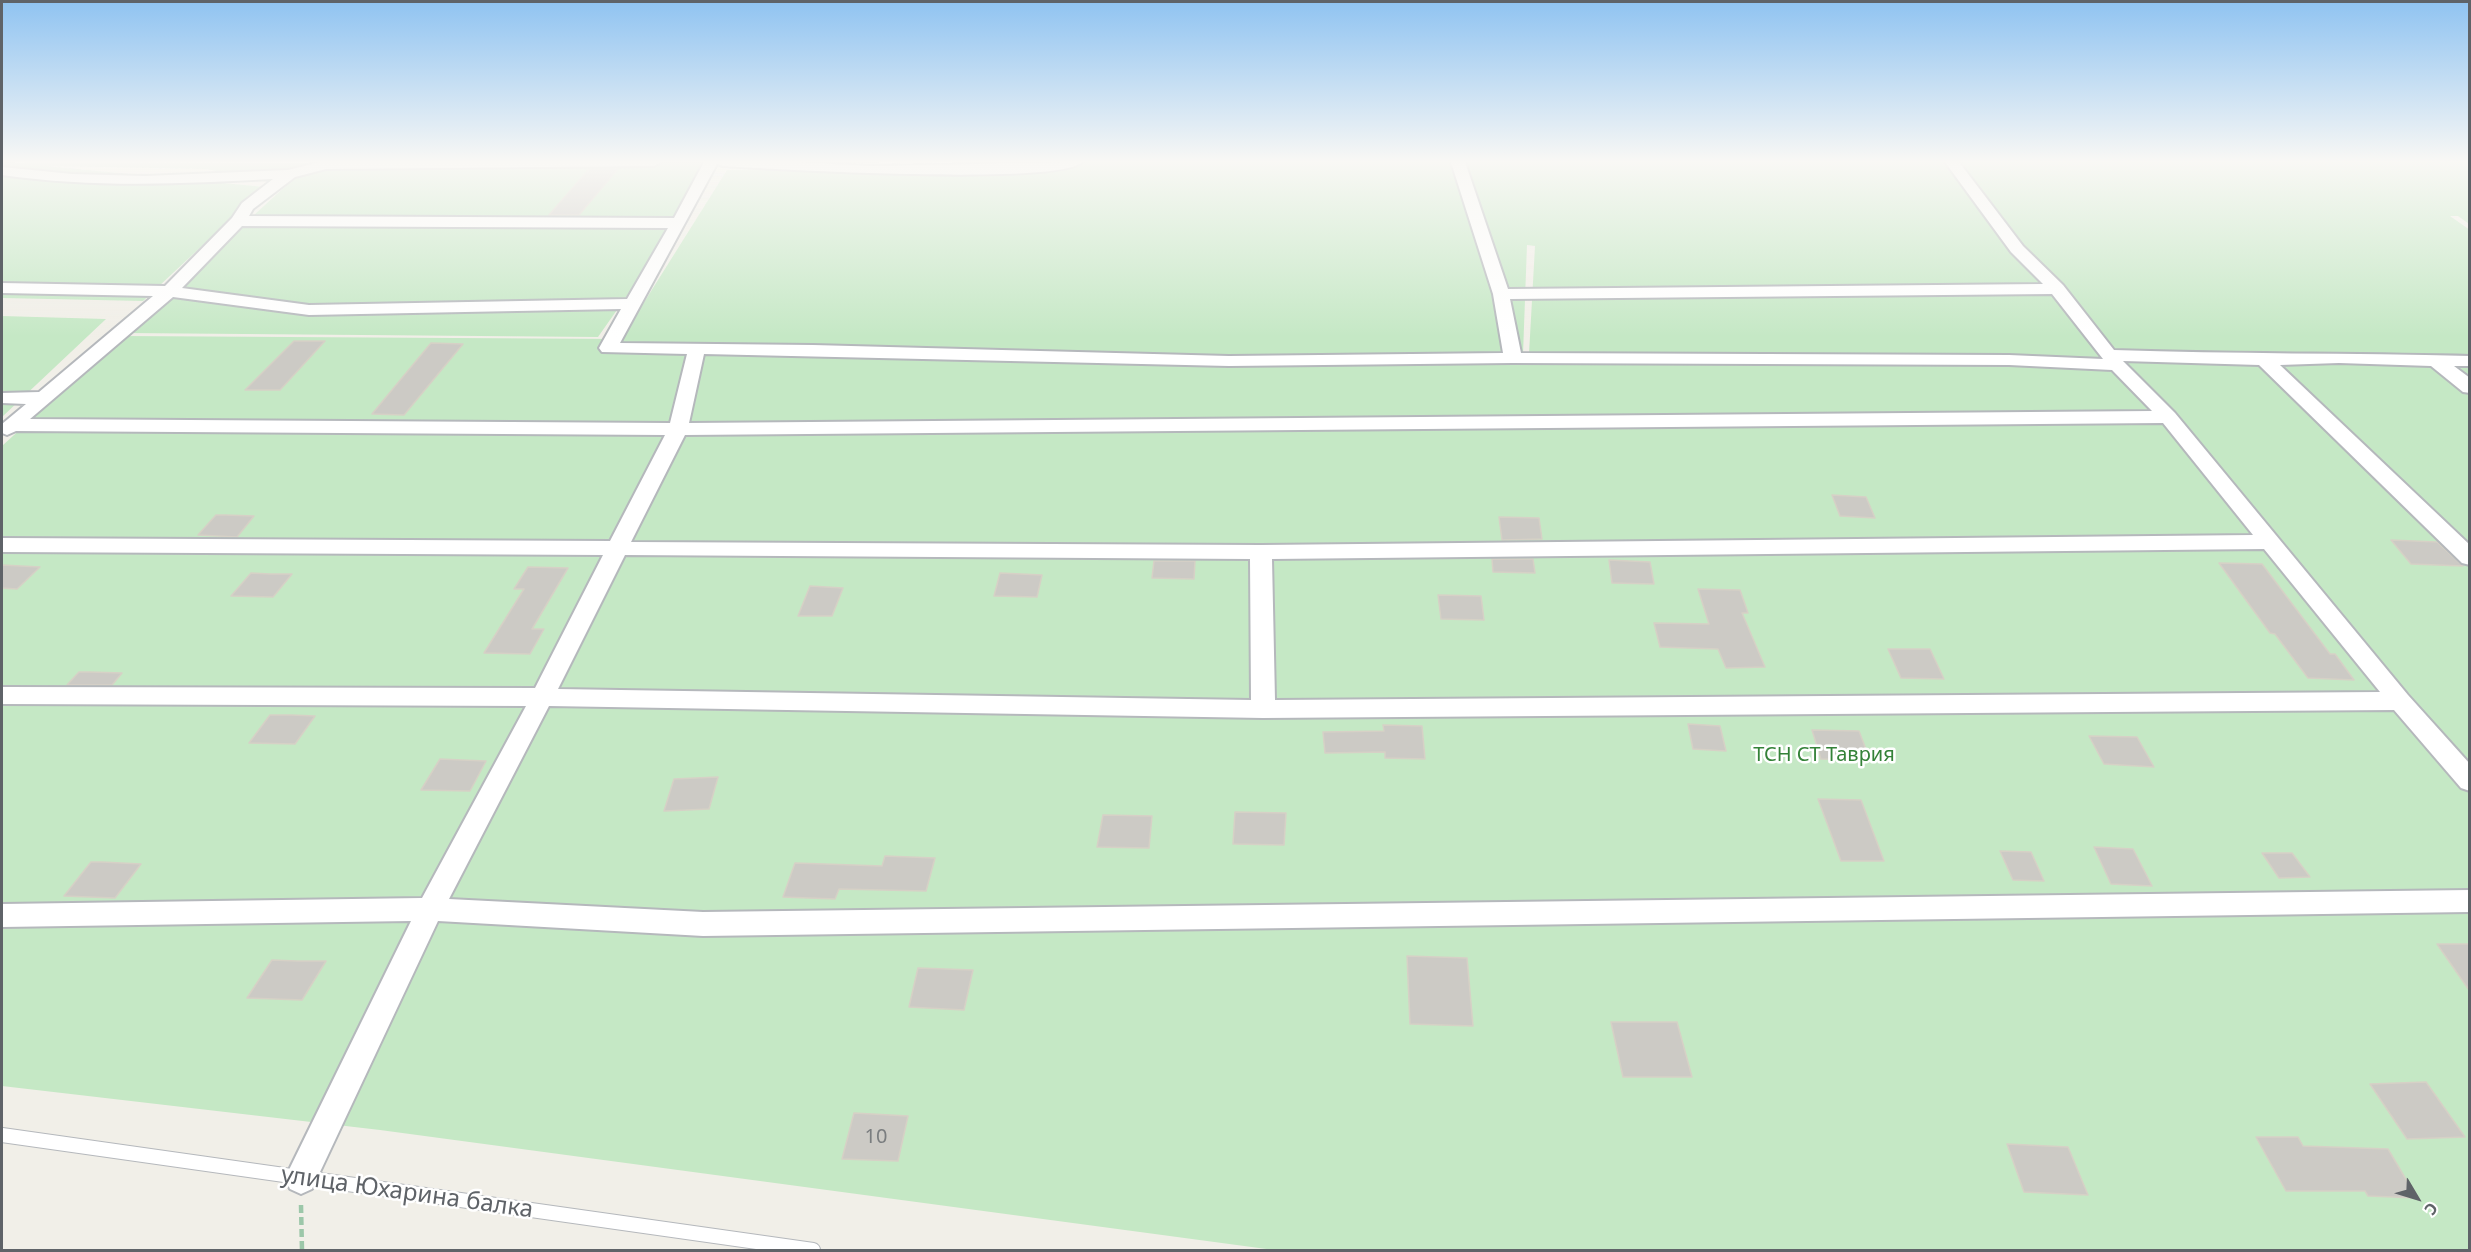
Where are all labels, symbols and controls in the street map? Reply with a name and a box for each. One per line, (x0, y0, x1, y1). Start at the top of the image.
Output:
park label: ТСН СТ Таврия (1753, 743, 1895, 767)
house number: 10 (865, 1125, 887, 1149)
street label: улица Юхарина балка (279, 1161, 535, 1225)
north arrow (2387, 1168, 2447, 1228)
text: С (2419, 1198, 2443, 1220)

